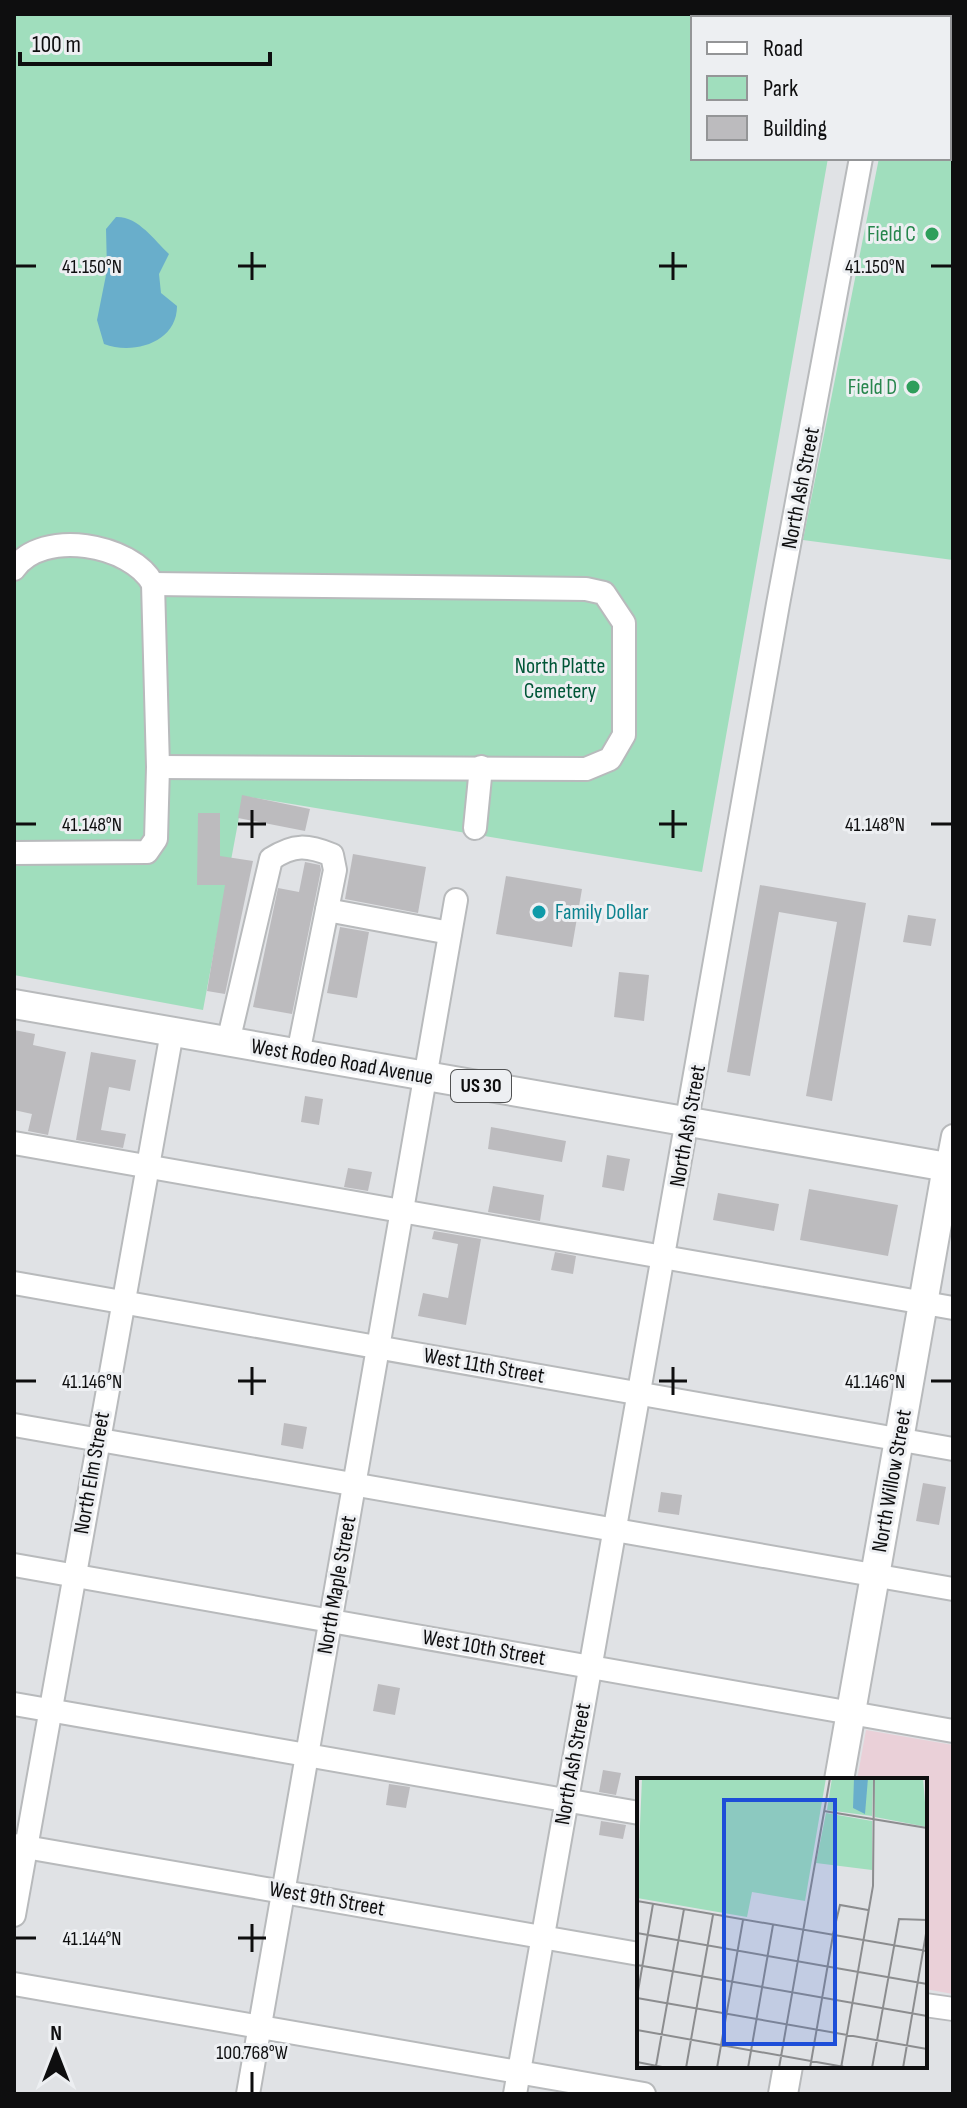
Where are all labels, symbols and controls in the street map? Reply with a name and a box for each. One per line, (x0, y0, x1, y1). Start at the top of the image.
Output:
scale bar (20, 16, 270, 66)
legend (691, 16, 951, 160)
text: 100 m (32, 30, 81, 59)
text: Road (763, 34, 803, 63)
text: Park (763, 74, 798, 103)
text: Building (763, 114, 827, 143)
place label: Field C (867, 221, 916, 248)
marker: Field C (923, 225, 941, 243)
text: 41.150°N (62, 255, 122, 279)
text: 41.150°N (845, 255, 905, 279)
place label: Field D (848, 374, 897, 401)
marker: Field D (904, 378, 922, 396)
street label: North Ash Street (776, 425, 826, 551)
park label: North Platte Cemetery (515, 653, 605, 705)
text: 41.148°N (62, 813, 122, 837)
text: 41.148°N (845, 813, 905, 837)
place label: Family Dollar (555, 899, 649, 926)
marker: Family Dollar (530, 903, 548, 921)
street label: West Rodeo Road Avenue (249, 1033, 435, 1091)
street label: North Ash Street (664, 1063, 712, 1189)
road number: US 30 (451, 1070, 511, 1102)
street label: West 11th Street (421, 1342, 547, 1390)
text: 41.146°N (62, 1370, 122, 1394)
text: 41.146°N (845, 1370, 905, 1394)
street label: North Willow Street (866, 1407, 918, 1554)
street label: North Elm Street (68, 1409, 116, 1536)
street label: North Maple Street (312, 1513, 363, 1656)
street label: West 10th Street (420, 1624, 548, 1672)
street label: North Ash Street (549, 1701, 597, 1827)
inset map (637, 1778, 927, 2068)
street label: West 9th Street (267, 1876, 387, 1922)
text: 41.144°N (62, 1927, 122, 1951)
north arrow (16, 2012, 96, 2092)
text: N (50, 2020, 62, 2047)
text: 100.768°W (216, 2041, 288, 2065)

